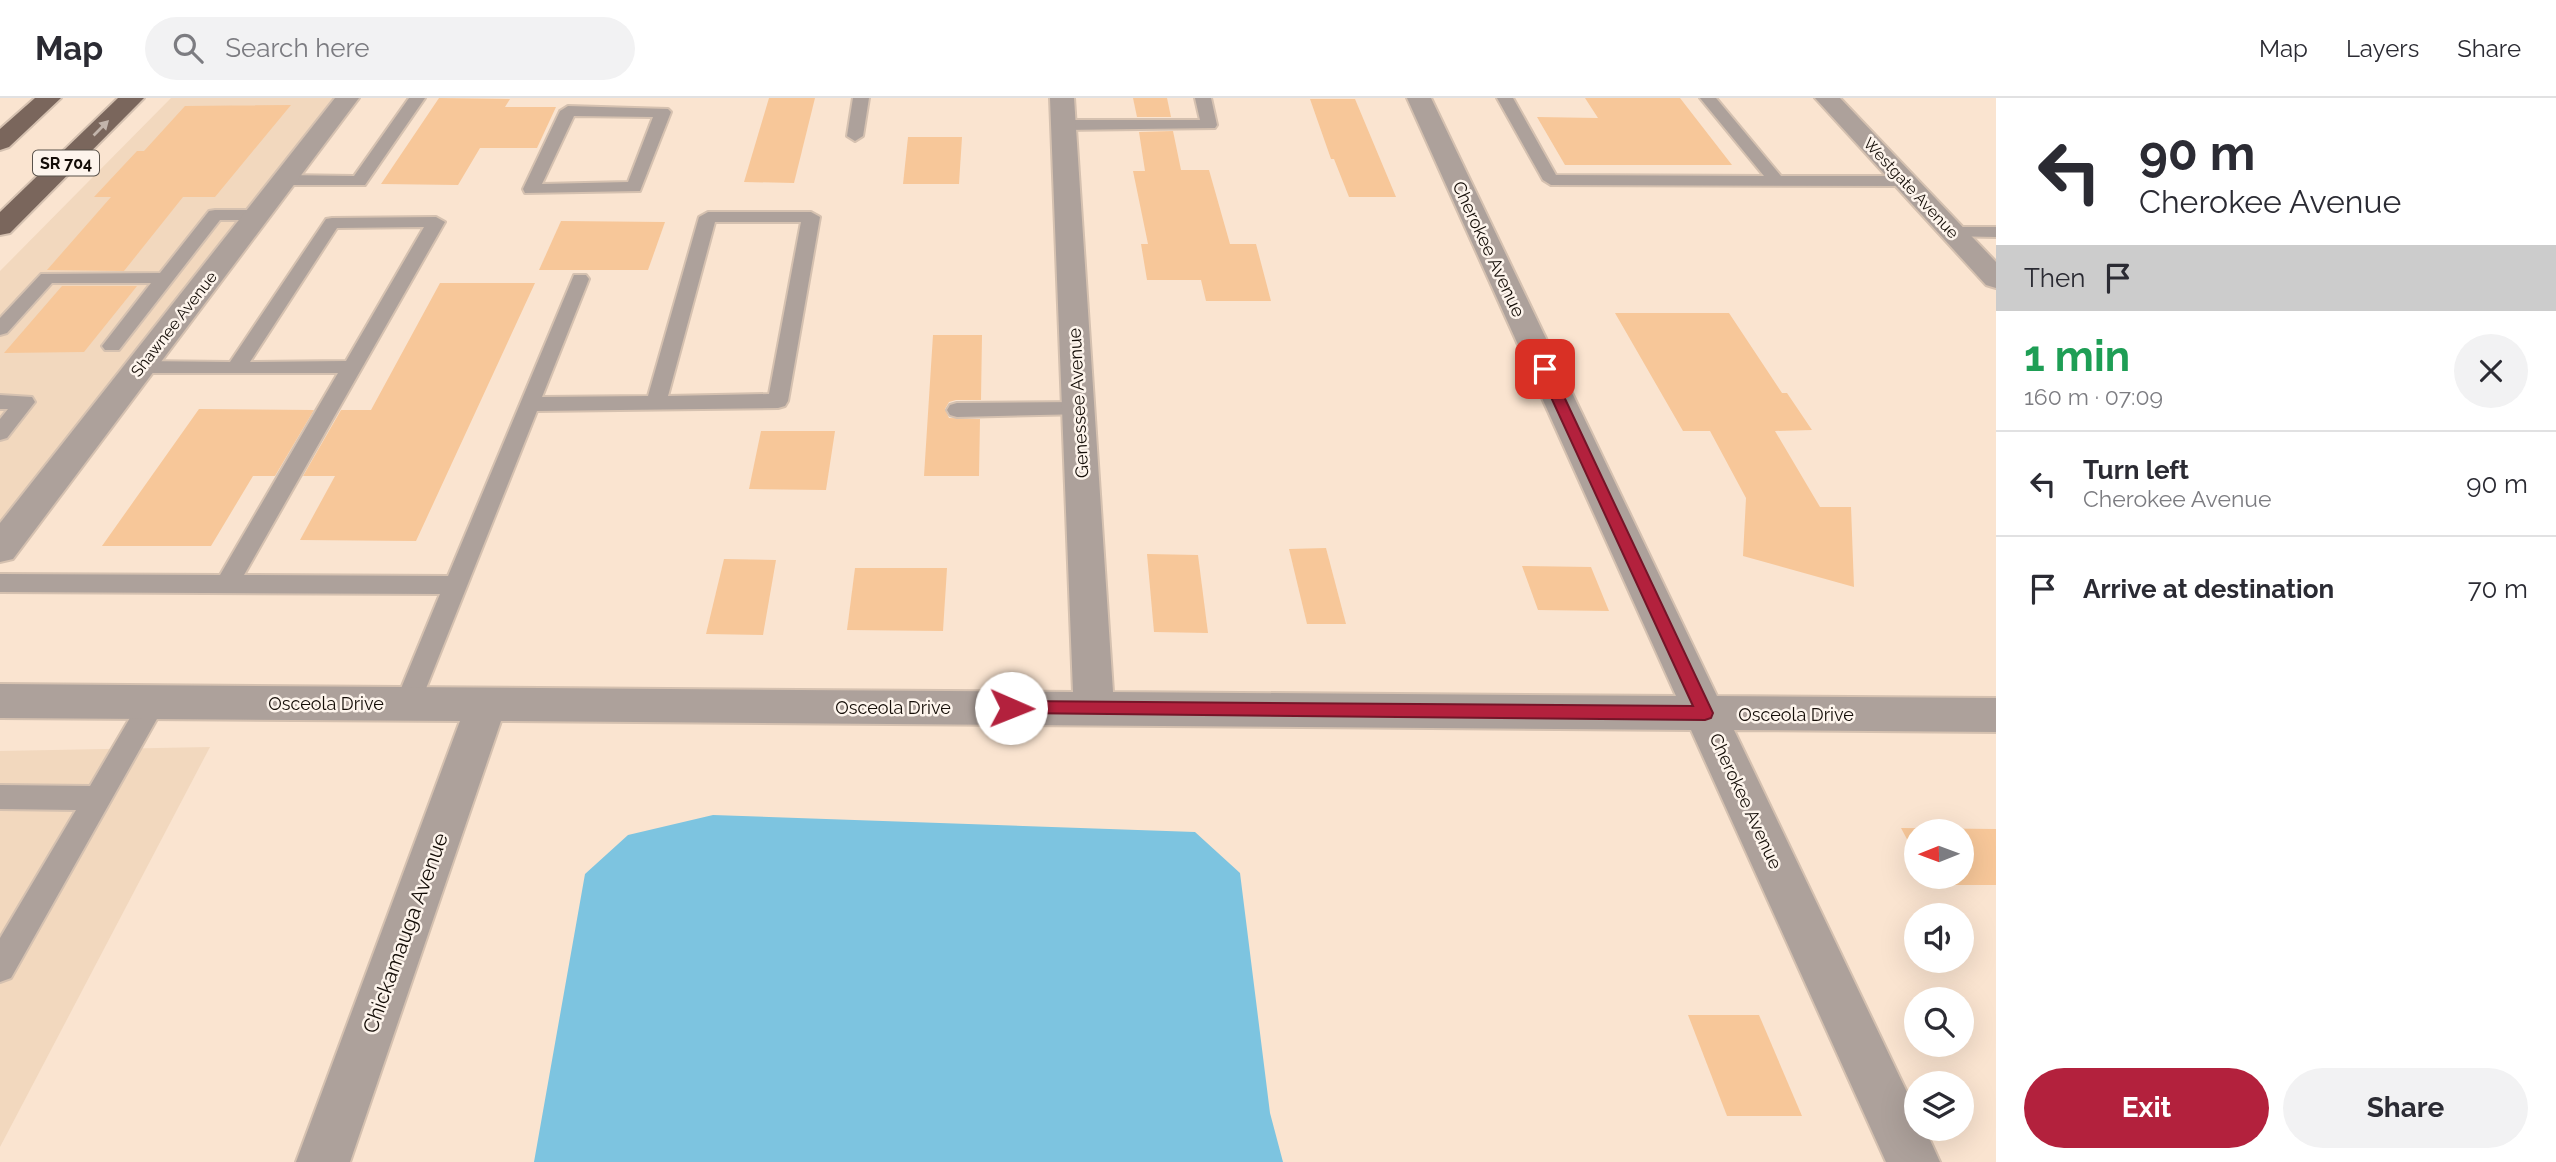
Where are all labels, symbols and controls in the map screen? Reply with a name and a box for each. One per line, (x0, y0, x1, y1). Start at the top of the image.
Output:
search box (145, 17, 635, 80)
text: Map (35, 29, 103, 68)
icon: search (169, 29, 207, 67)
text: Search here (225, 33, 370, 63)
text: Map (2259, 34, 2308, 63)
text: Layers (2346, 34, 2419, 63)
text: Share (2457, 34, 2521, 63)
one-way arrow (93, 120, 109, 136)
text: 90 m (2139, 124, 2255, 181)
icon: left (2024, 126, 2115, 217)
street label: Westgate Avenue (1859, 134, 1963, 242)
road number: SR 704 (33, 151, 99, 176)
street label: Cherokee Avenue (1448, 178, 1530, 321)
text: Cherokee Avenue (2139, 183, 2401, 220)
icon: arrive (2099, 259, 2137, 297)
text: Then (2024, 263, 2085, 293)
street label: Shawnee Avenue (127, 268, 221, 380)
street label: Genessee Avenue (1064, 327, 1092, 479)
text: 1 min (2024, 332, 2130, 381)
button: close (2454, 334, 2528, 408)
pin (1515, 339, 1575, 399)
icon: arrive (1526, 350, 1564, 388)
text: 160 m · 07:09 (2024, 383, 2163, 410)
text: Turn left (2083, 455, 2189, 485)
icon: left (2024, 465, 2062, 503)
text: 90 m (2466, 469, 2528, 499)
text: Cherokee Avenue (2083, 485, 2272, 512)
icon: arrive (2024, 570, 2062, 608)
text: Arrive at destination (2083, 574, 2334, 604)
text: 70 m (2468, 574, 2528, 604)
position arrow (974, 671, 1048, 745)
street label: Osceola Drive (268, 693, 384, 714)
street label: Osceola Drive (835, 697, 951, 718)
street label: Osceola Drive (1738, 704, 1854, 725)
street label: Cherokee Avenue (1705, 730, 1787, 873)
north arrow (1904, 819, 1974, 889)
map controls (1904, 819, 1974, 1141)
street label: Chickamauga Avenue (357, 829, 453, 1037)
button: sound (1904, 903, 1974, 973)
button: search (1904, 987, 1974, 1057)
button: Exit (2024, 1068, 2269, 1148)
button: Share (2283, 1068, 2528, 1148)
button: layers (1904, 1071, 1974, 1141)

